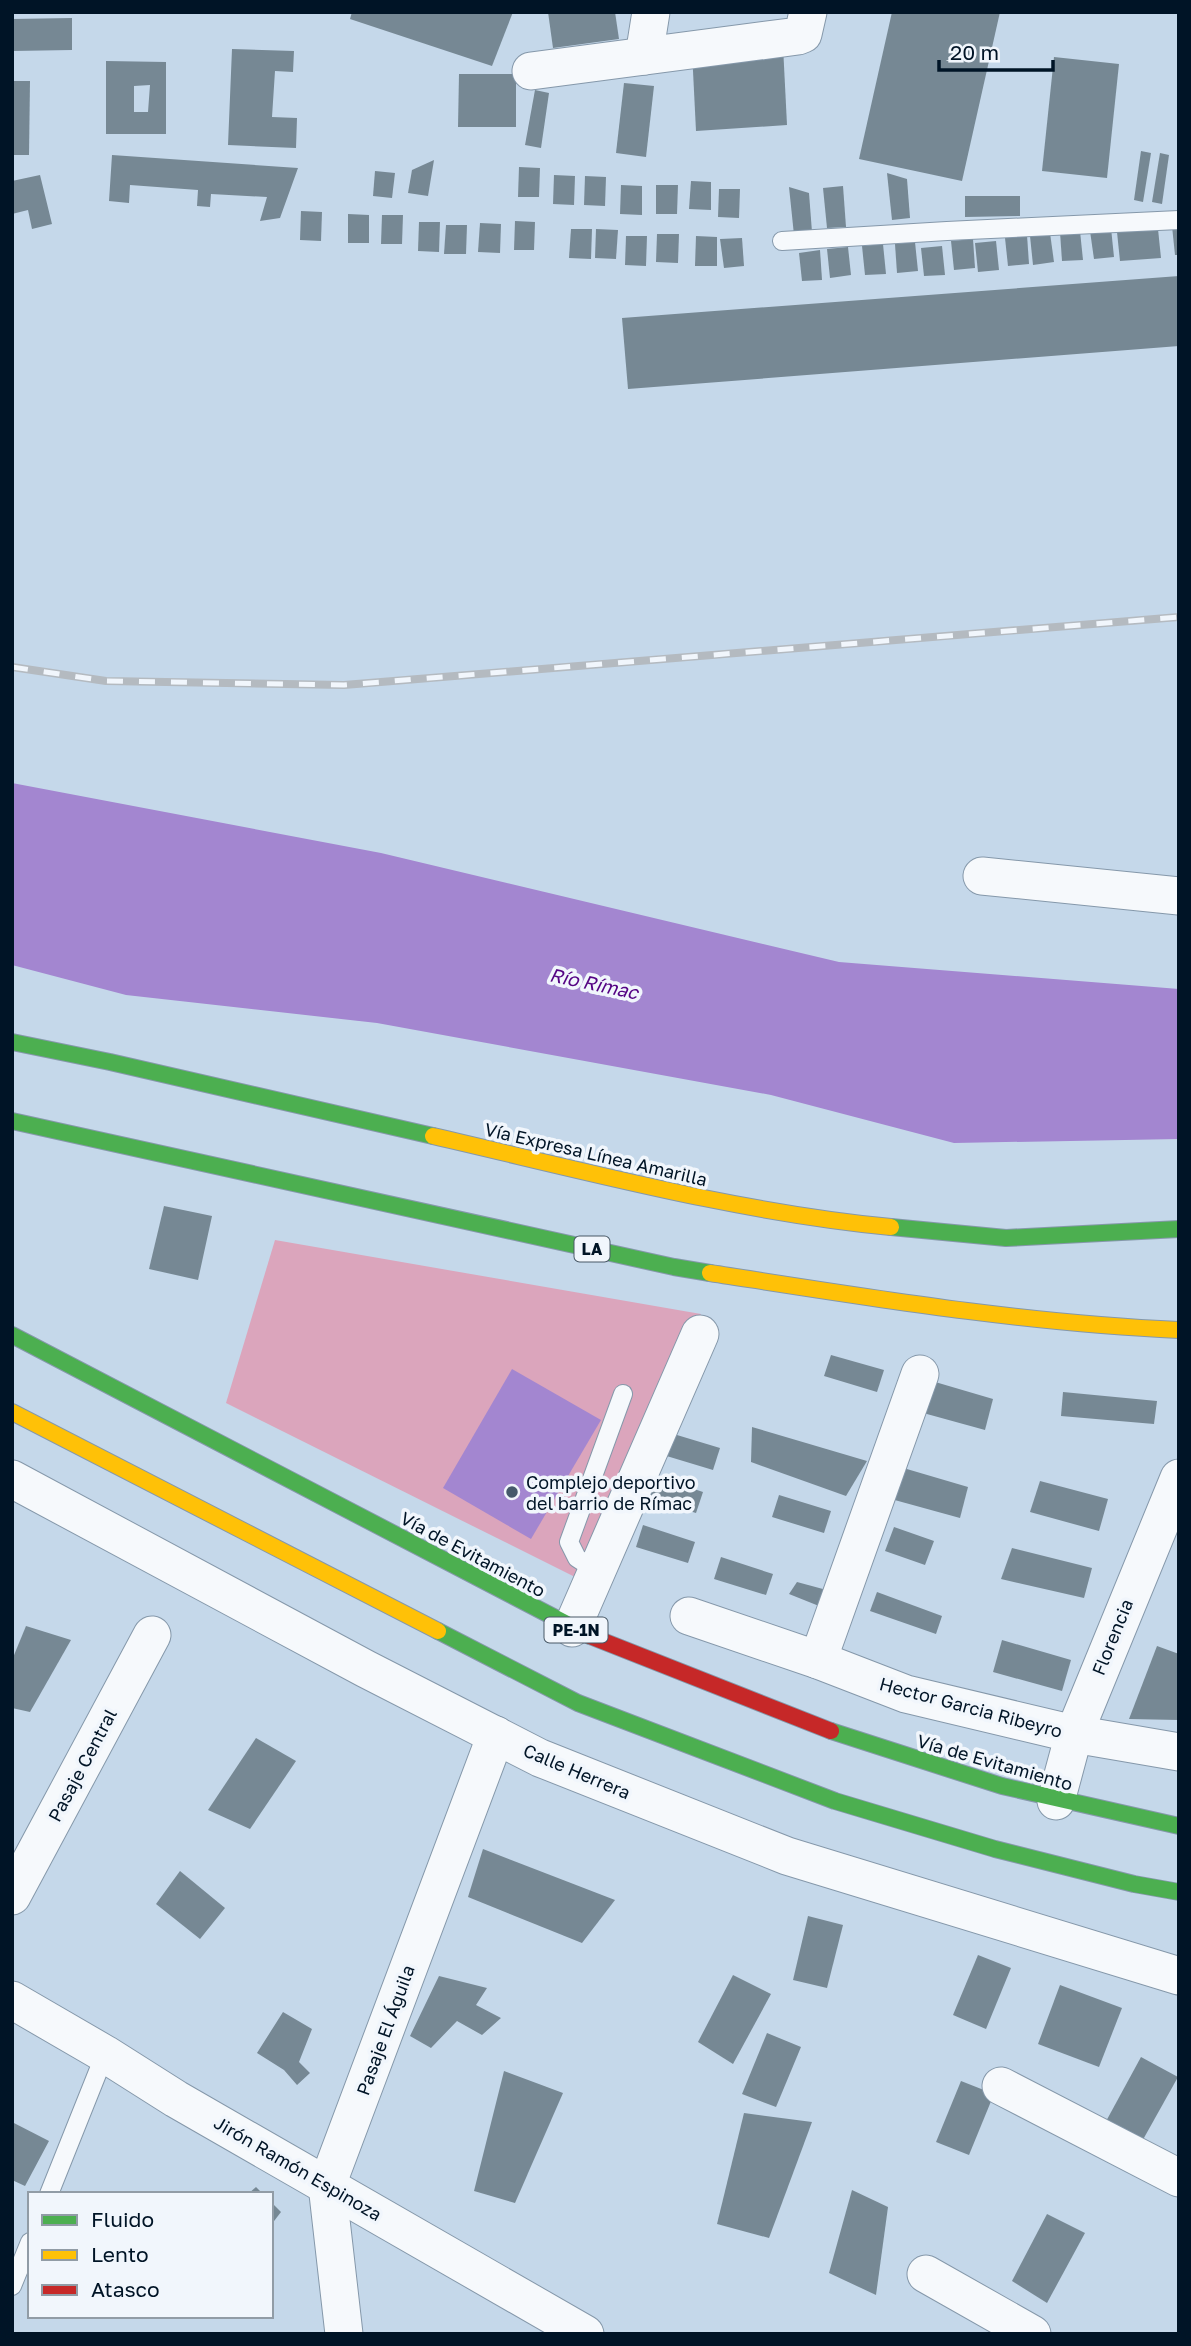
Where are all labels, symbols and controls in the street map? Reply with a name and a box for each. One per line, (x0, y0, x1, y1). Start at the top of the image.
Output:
scale bar (939, 28, 1053, 72)
text: 20 m (950, 39, 999, 65)
water label: Río Rímac (548, 962, 642, 1004)
street label: Vía Expresa Línea Amarilla (482, 1118, 710, 1190)
road number: LA (574, 1236, 610, 1261)
place label: Complejo deportivo del barrio de Rímac (526, 1471, 696, 1514)
marker: Complejo deportivo del barrio de Rímac (504, 1484, 520, 1500)
street label: Vía de Evitamiento (397, 1507, 549, 1601)
street label: Florencia (1087, 1596, 1137, 1678)
road number: PE-1N (544, 1618, 608, 1642)
street label: Hector Garcia Ribeyro (877, 1672, 1065, 1742)
street label: Pasaje Central (43, 1705, 121, 1825)
street label: Vía de Evitamiento (915, 1729, 1075, 1795)
street label: Calle Herrera (520, 1739, 634, 1803)
street label: Pasaje El Águila (351, 1962, 419, 2098)
street label: Jirón Ramón Espinoza (210, 2111, 386, 2225)
legend (28, 2192, 273, 2318)
text: Fluido (91, 2206, 154, 2232)
text: Lento (91, 2241, 149, 2267)
text: Atasco (91, 2276, 160, 2302)

